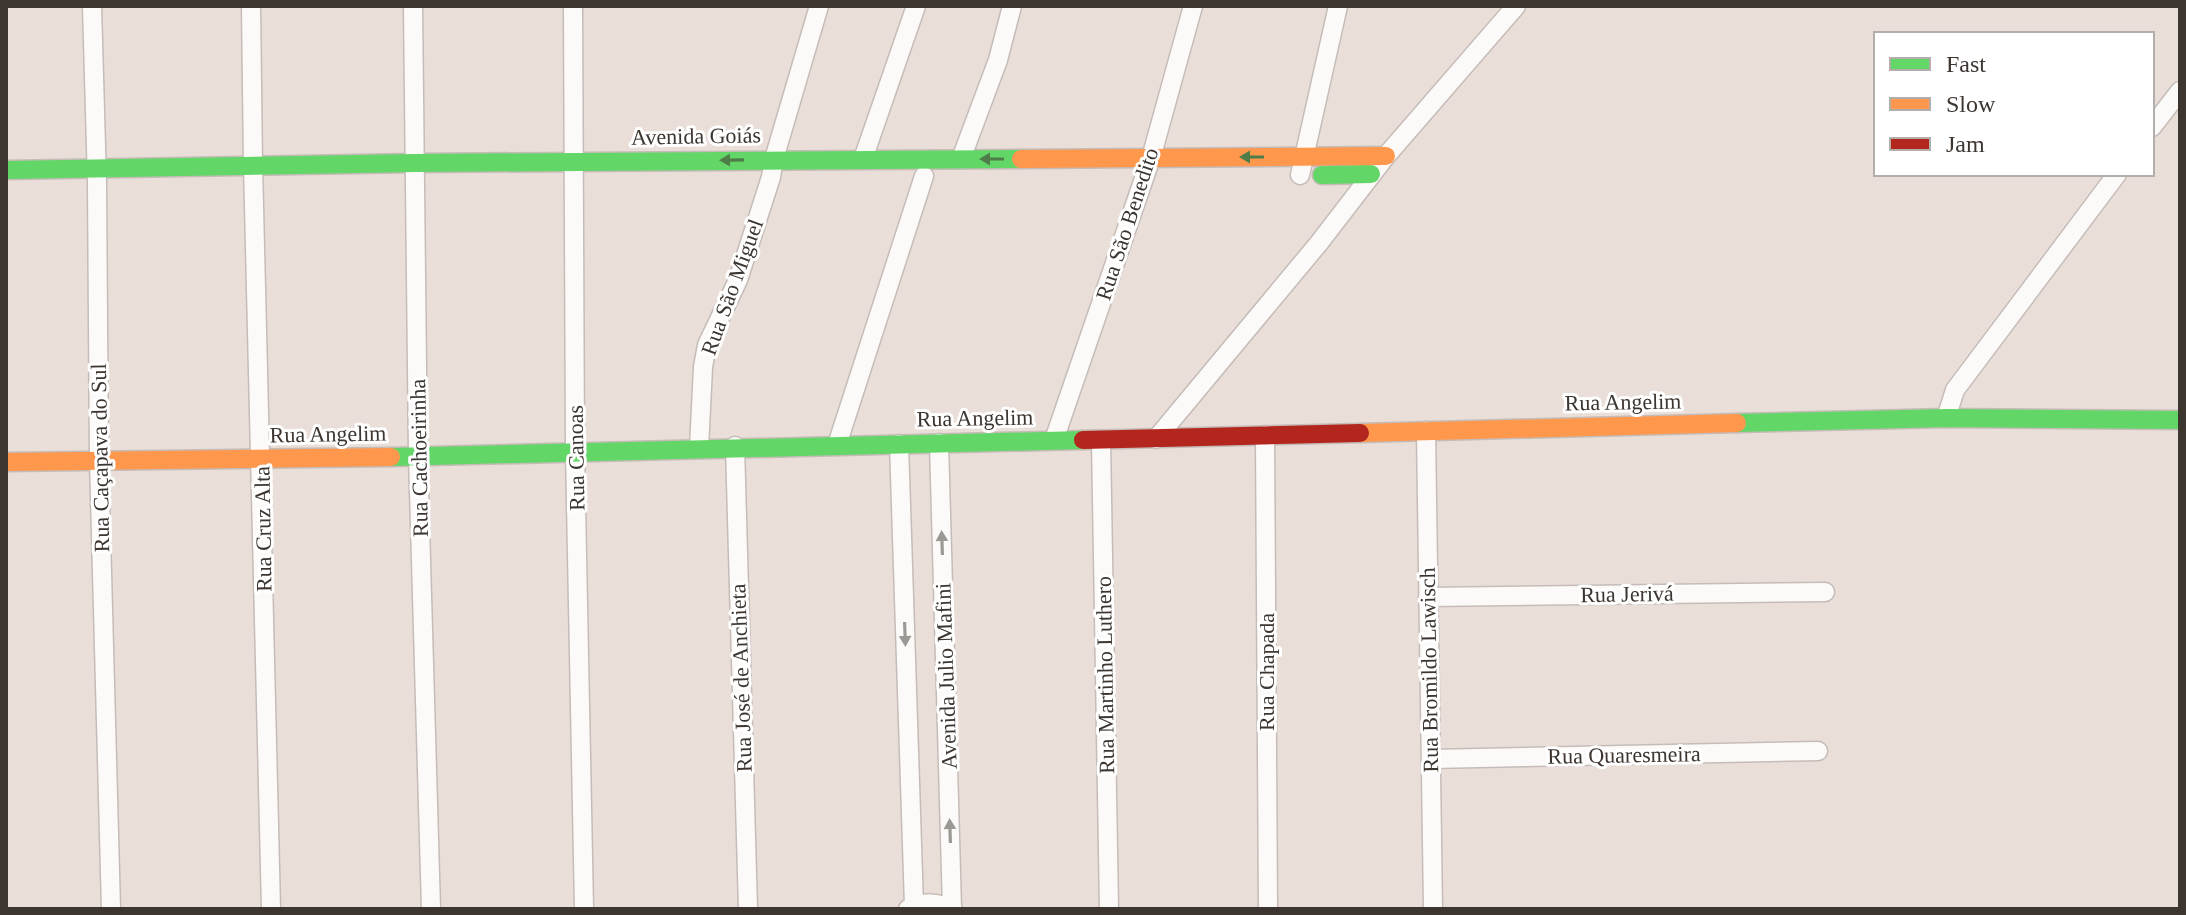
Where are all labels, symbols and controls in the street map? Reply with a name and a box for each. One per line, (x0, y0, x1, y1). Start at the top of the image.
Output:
legend (1874, 32, 2154, 176)
text: Fast (1946, 51, 1986, 77)
text: Slow (1946, 91, 1996, 117)
street label: Avenida Goiás (631, 122, 761, 150)
text: Jam (1946, 131, 1985, 157)
street label: Rua São Benedito (1091, 145, 1163, 303)
one-way arrow (1239, 151, 1264, 163)
one-way arrow (979, 153, 1004, 165)
one-way arrow (719, 154, 744, 166)
street label: Rua São Miguel (696, 216, 768, 358)
street label: Rua Caçapava do Sul (86, 363, 114, 553)
street label: Rua Cachoeirinha (405, 378, 433, 537)
street label: Rua Angelim (1564, 388, 1682, 416)
street label: Rua Angelim (916, 404, 1034, 432)
street label: Rua Canoas (563, 405, 589, 511)
street label: Rua Angelim (269, 420, 387, 448)
street label: Rua Cruz Alta (249, 466, 277, 592)
one-way arrow (935, 530, 948, 555)
street label: Rua Bromildo Lawisch (1415, 567, 1443, 773)
street label: Rua Martinho Luthero (1091, 576, 1119, 774)
street label: Rua Jerivá (1580, 581, 1674, 607)
street label: Avenida Julio Mafini (930, 582, 962, 770)
street label: Rua José de Anchieta (725, 583, 757, 773)
street label: Rua Chapada (1254, 613, 1279, 731)
one-way arrow (899, 622, 912, 647)
street label: Rua Quaresmeira (1547, 741, 1701, 769)
one-way arrow (944, 818, 956, 843)

